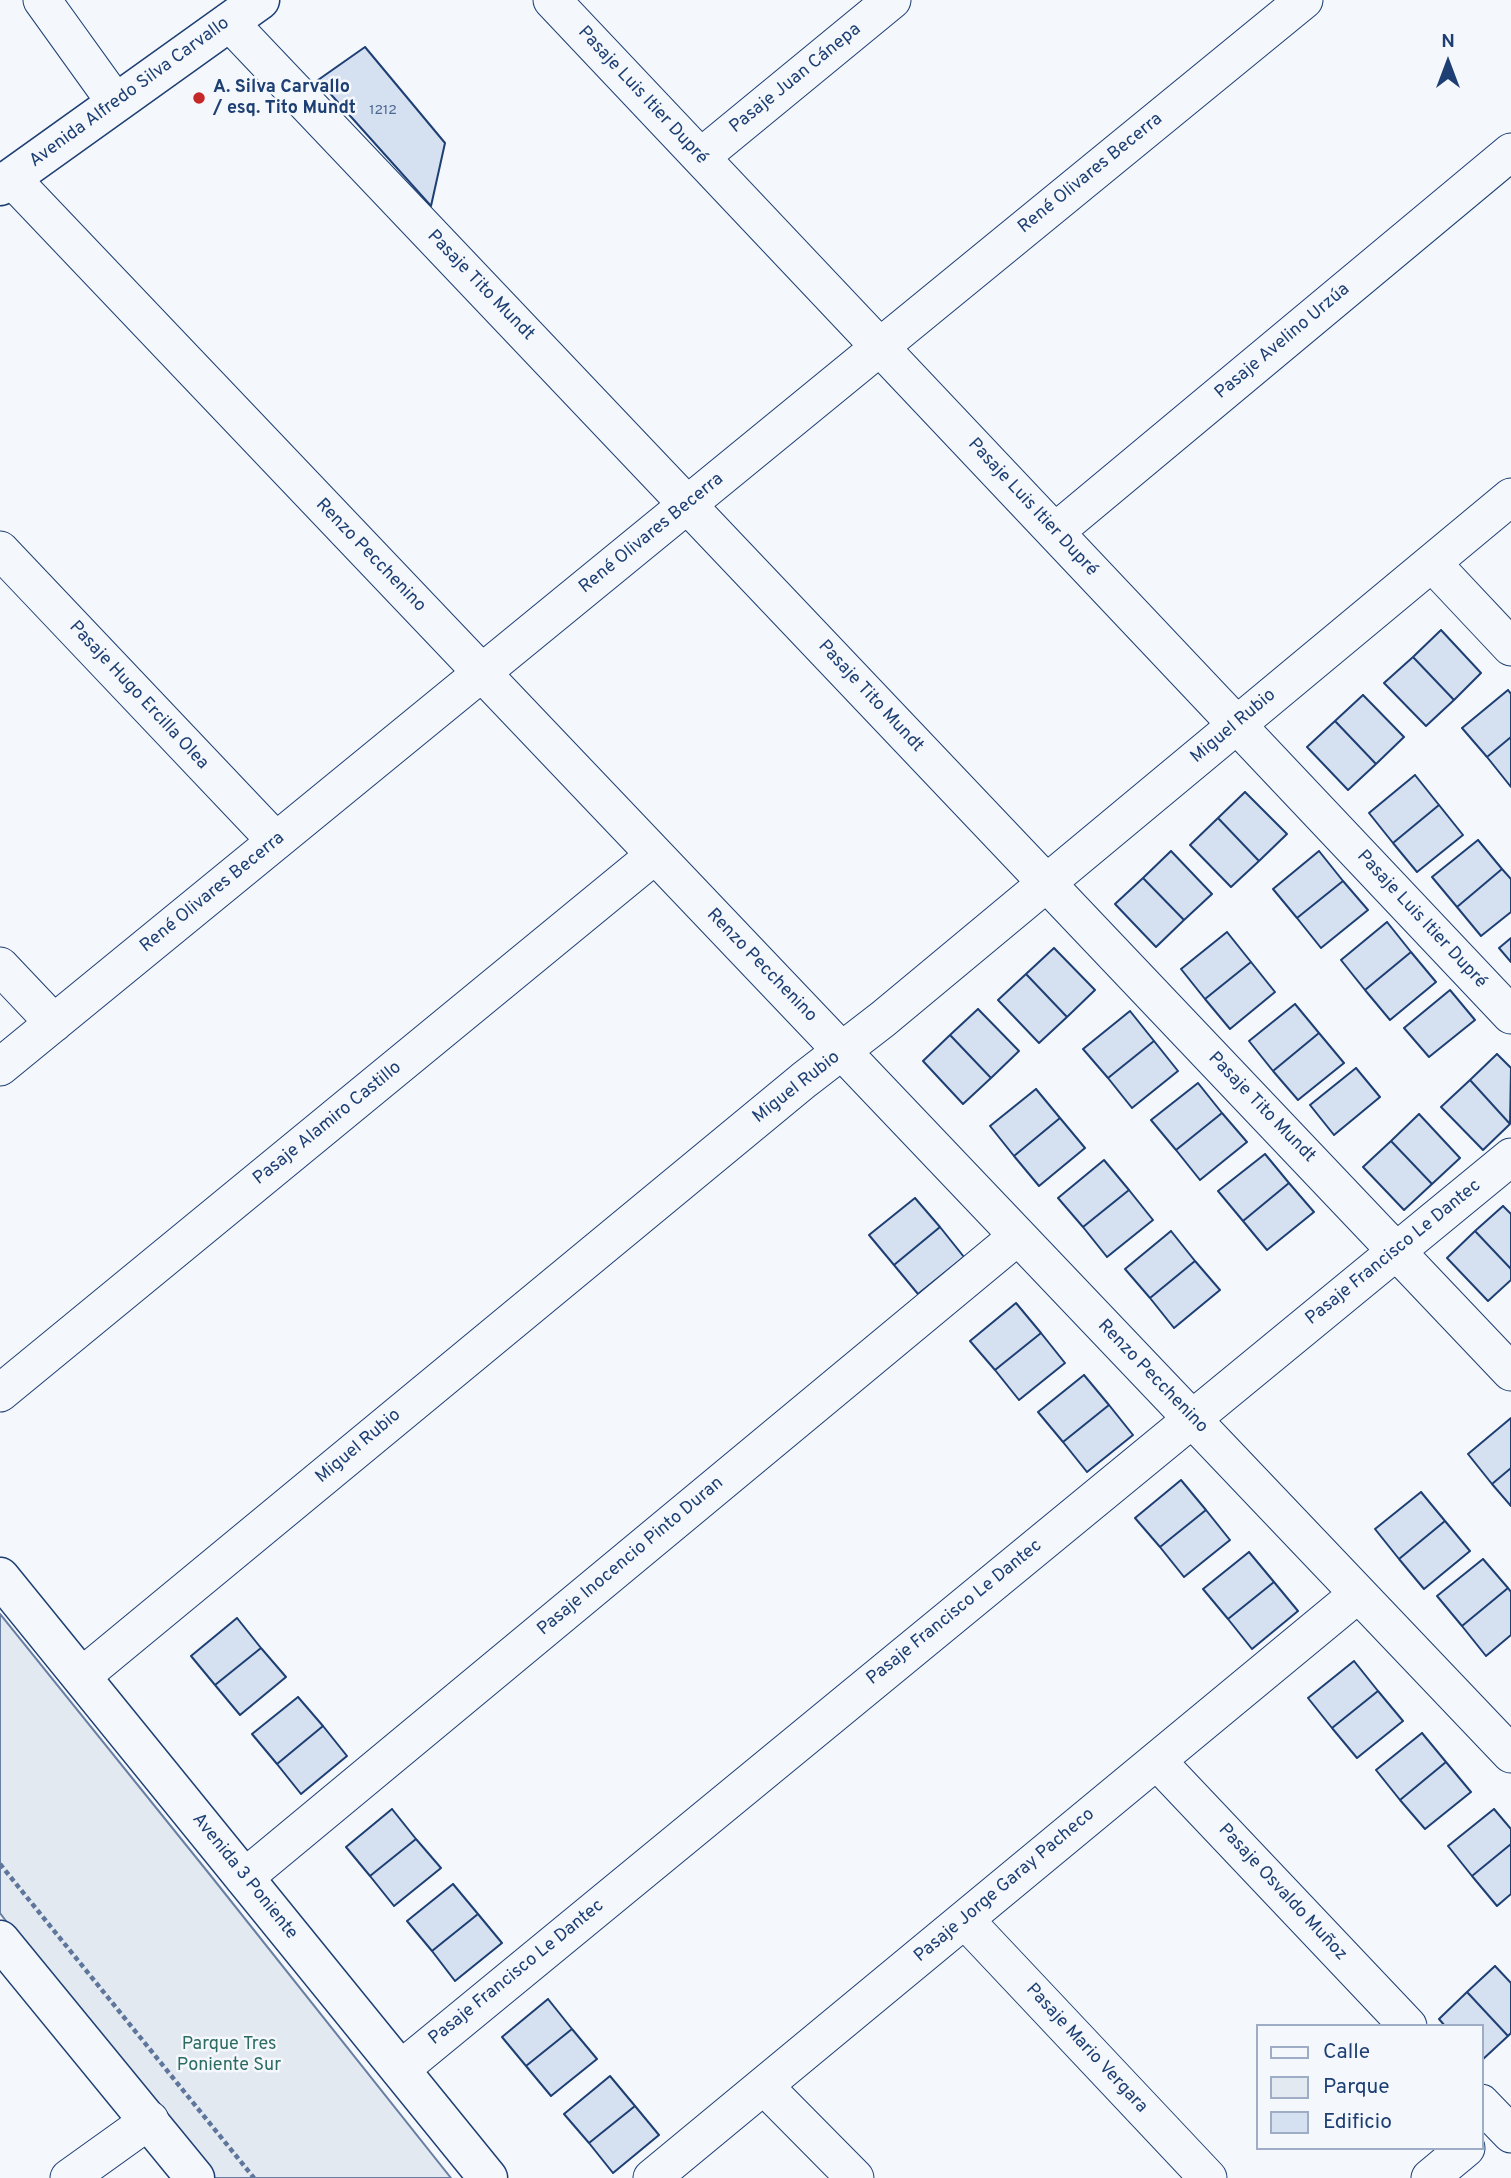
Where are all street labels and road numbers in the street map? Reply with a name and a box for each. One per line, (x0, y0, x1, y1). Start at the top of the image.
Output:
street label: Avenida Alfredo Silva Carvallo (26, 13, 234, 173)
street label: Pasaje Juan Cánepa (726, 19, 866, 139)
street label: Pasaje Luis Itier Dupré (572, 23, 712, 169)
street label: René Olivares Becerra (1014, 109, 1168, 239)
street label: Pasaje Tito Mundt (422, 226, 538, 346)
street label: Pasaje Avelino Urzúa (1211, 279, 1355, 405)
street label: Pasaje Luis Itier Dupré (962, 435, 1102, 581)
street label: René Olivares Becerra (575, 469, 729, 599)
street label: Renzo Pecchenino (310, 495, 430, 617)
street label: Pasaje Hugo Ercilla Olea (64, 617, 212, 775)
street label: Pasaje Tito Mundt (813, 637, 927, 757)
street label: Miguel Rubio (1187, 685, 1281, 769)
street label: René Olivares Becerra (136, 828, 290, 958)
street label: Pasaje Luis Itier Dupré (1351, 847, 1491, 993)
street label: Renzo Pecchenino (701, 905, 821, 1027)
street label: Miguel Rubio (749, 1047, 845, 1129)
street label: Pasaje Tito Mundt (1203, 1048, 1319, 1168)
street label: Pasaje Alamiro Castillo (250, 1058, 406, 1190)
street label: Pasaje Francisco Le Dantec (1302, 1176, 1486, 1330)
street label: Renzo Pecchenino (1092, 1316, 1212, 1438)
street label: Miguel Rubio (312, 1405, 406, 1489)
street label: Pasaje Inocencio Pinto Duran (534, 1473, 728, 1641)
street label: Pasaje Francisco Le Dantec (863, 1536, 1047, 1690)
street label: Pasaje Jorge Garay Pacheco (910, 1804, 1100, 1968)
street label: Avenida 3 Poniente (187, 1810, 301, 1944)
street label: Pasaje Osvaldo Muñoz (1213, 1820, 1351, 1966)
street label: Pasaje Francisco Le Dantec (425, 1896, 609, 2050)
street label: Pasaje Mario Vergara (1020, 1980, 1152, 2118)

